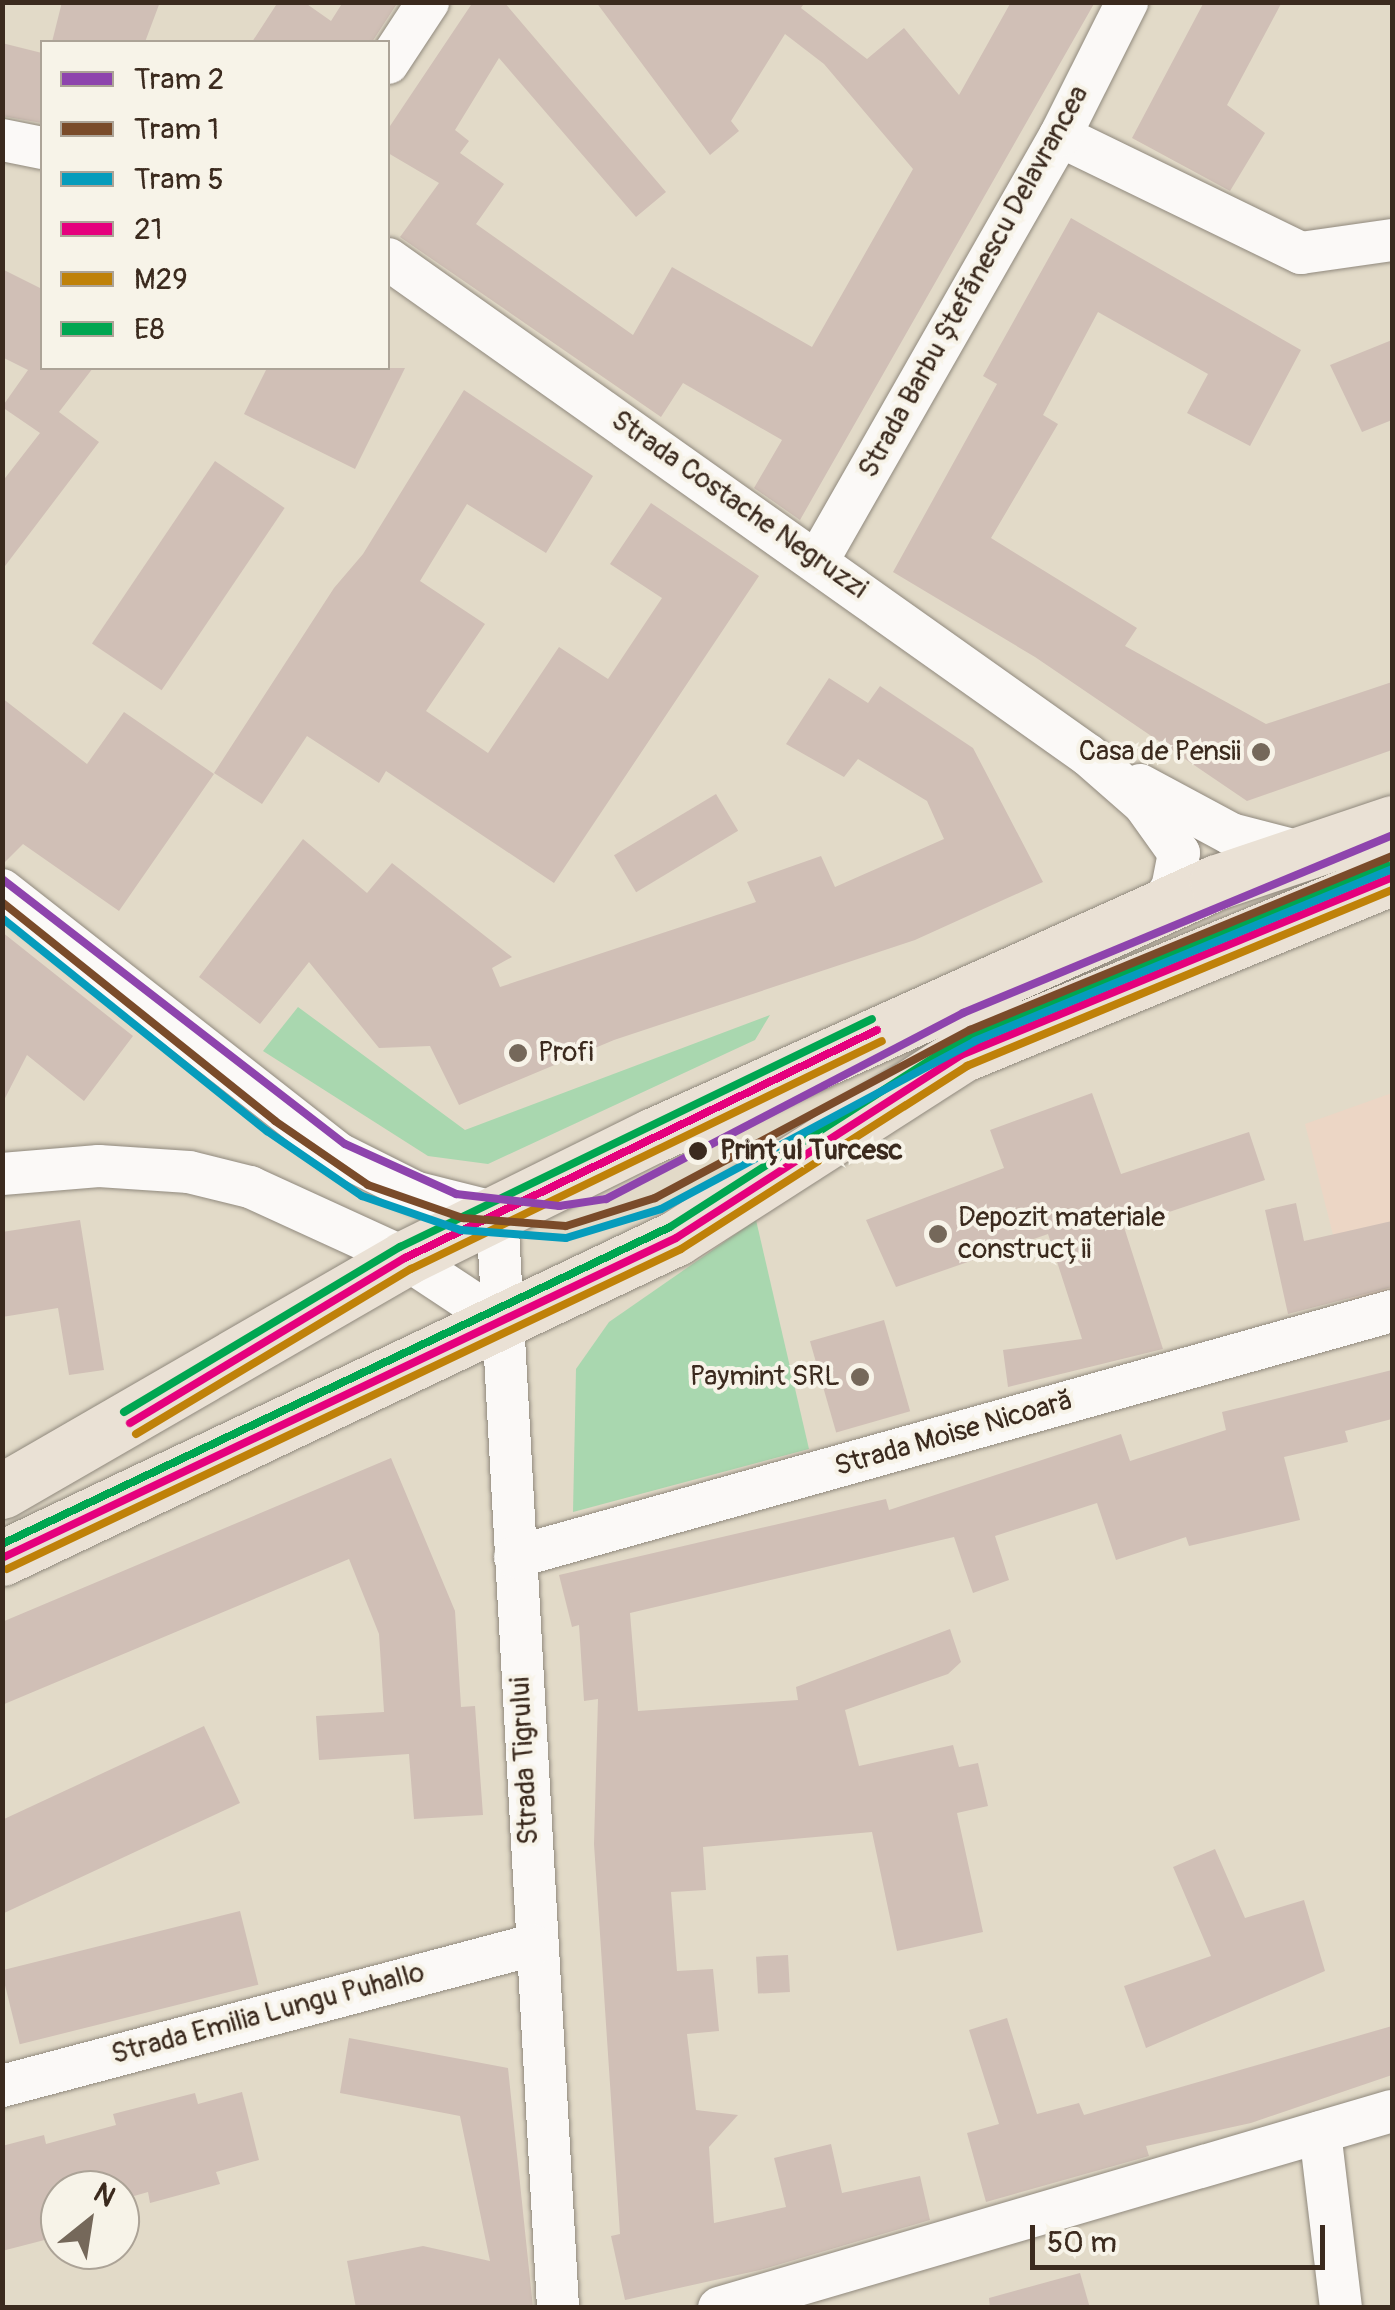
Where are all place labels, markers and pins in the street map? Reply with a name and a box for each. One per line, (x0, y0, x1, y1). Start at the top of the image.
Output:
place label: Casa de Pensii (1079, 735, 1241, 769)
marker: Casa de Pensii (1250, 741, 1272, 763)
place label: Profi (538, 1036, 594, 1070)
marker: Profi (507, 1042, 529, 1064)
place label: Prințul Turcesc (720, 1134, 903, 1168)
marker: Prințul Turcesc (685, 1138, 711, 1164)
place label: Depozit materiale construcții (958, 1201, 1165, 1267)
marker: Depozit materiale construcții (927, 1223, 949, 1245)
place label: Paymint SRL (690, 1360, 840, 1394)
marker: Paymint SRL (849, 1366, 871, 1388)

